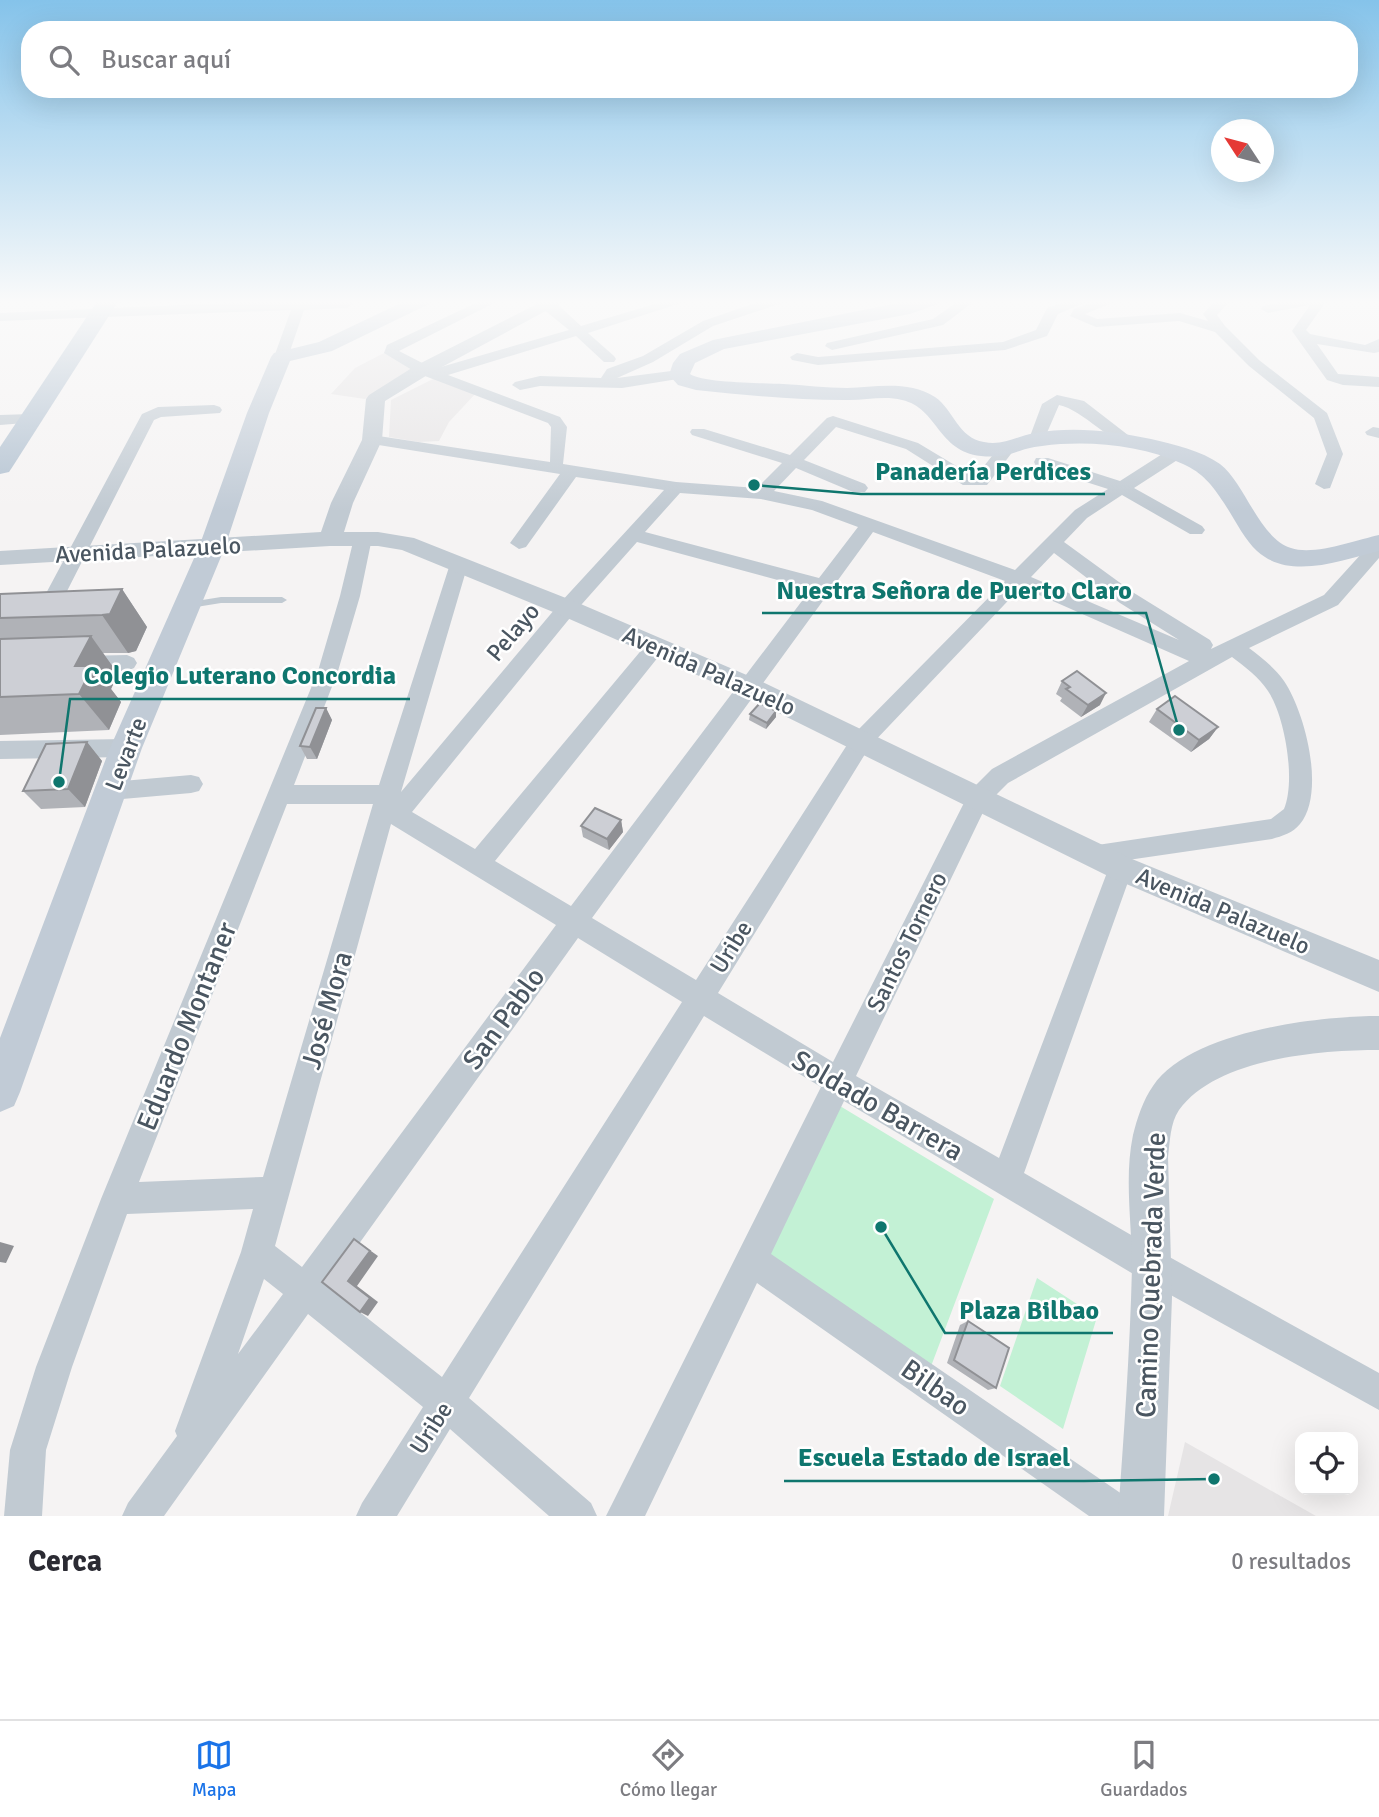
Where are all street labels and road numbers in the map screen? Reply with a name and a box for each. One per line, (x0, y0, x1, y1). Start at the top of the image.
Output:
street label: Avenida Palazuelo (54, 530, 242, 570)
street label: Pelayo (480, 597, 546, 667)
street label: Avenida Palazuelo (618, 619, 800, 723)
street label: Levarte (98, 713, 154, 795)
street label: Avenida Palazuelo (1131, 861, 1315, 961)
street label: Santos Tornero (860, 867, 954, 1017)
street label: Uribe (703, 915, 759, 979)
street label: Eduardo Montaner (130, 917, 244, 1135)
street label: José Mora (294, 947, 360, 1073)
street label: San Pablo (455, 961, 552, 1076)
street label: Soldado Barrera (786, 1043, 969, 1169)
street label: Camino Quebrada Verde (1129, 1132, 1173, 1419)
street label: Bilbao (894, 1352, 976, 1424)
street label: Uribe (403, 1396, 459, 1460)

